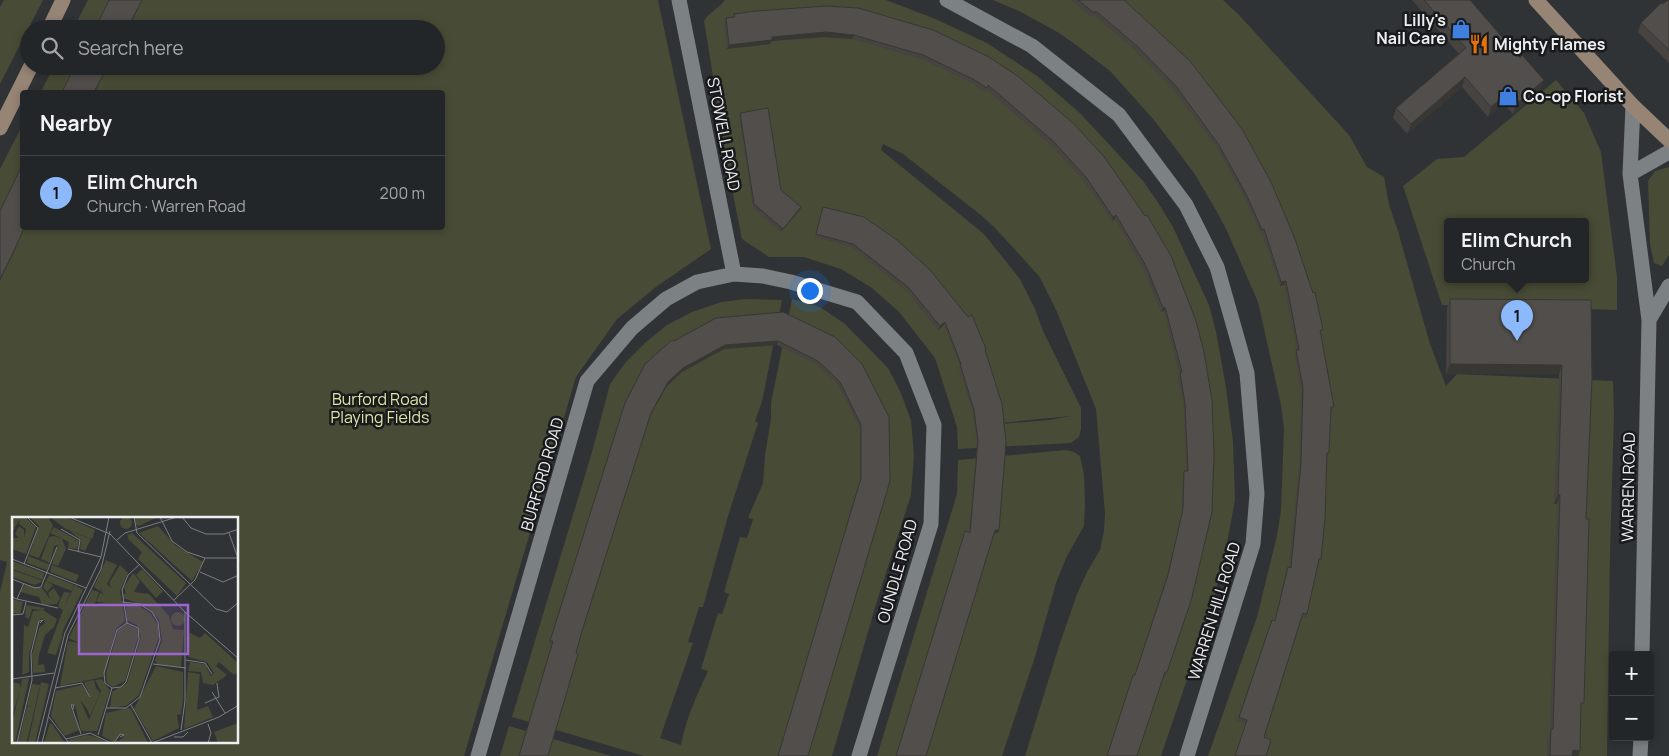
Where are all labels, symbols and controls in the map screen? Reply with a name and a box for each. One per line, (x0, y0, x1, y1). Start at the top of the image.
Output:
place label: Lilly's Nail Care (1376, 9, 1446, 49)
shop icon: Lilly's Nail Care (1450, 18, 1472, 40)
search box (20, 20, 445, 75)
restaurant icon: Mighty Flames (1468, 33, 1490, 55)
place label: Mighty Flames (1494, 33, 1606, 55)
icon: search (38, 34, 66, 62)
text: Search here (78, 35, 184, 61)
street label: STOWELL ROAD (702, 75, 746, 193)
shop icon: Co-op Florist (1497, 85, 1519, 107)
place label: Co-op Florist (1523, 85, 1624, 107)
text: Nearby (40, 109, 112, 137)
text: Elim Church (87, 169, 198, 195)
text: 1 (52, 182, 60, 204)
text: 200 m (380, 182, 425, 204)
text: Church · Warren Road (87, 195, 246, 217)
popup (1444, 218, 1589, 283)
text: Elim Church (1461, 227, 1572, 253)
text: Church (1461, 253, 1516, 275)
your location (797, 278, 823, 304)
pin: 1 (1501, 300, 1533, 341)
park label: Burford Road Playing Fields (331, 388, 429, 428)
street label: BURFORD ROAD (515, 414, 569, 533)
street label: WARREN ROAD (1616, 432, 1640, 542)
street label: OUNDLE ROAD (872, 516, 922, 626)
inset map (12, 517, 239, 744)
street label: WARREN HILL ROAD (1183, 539, 1246, 683)
map controls (1609, 651, 1654, 741)
button: + (1609, 651, 1654, 696)
button: − (1609, 696, 1654, 741)

